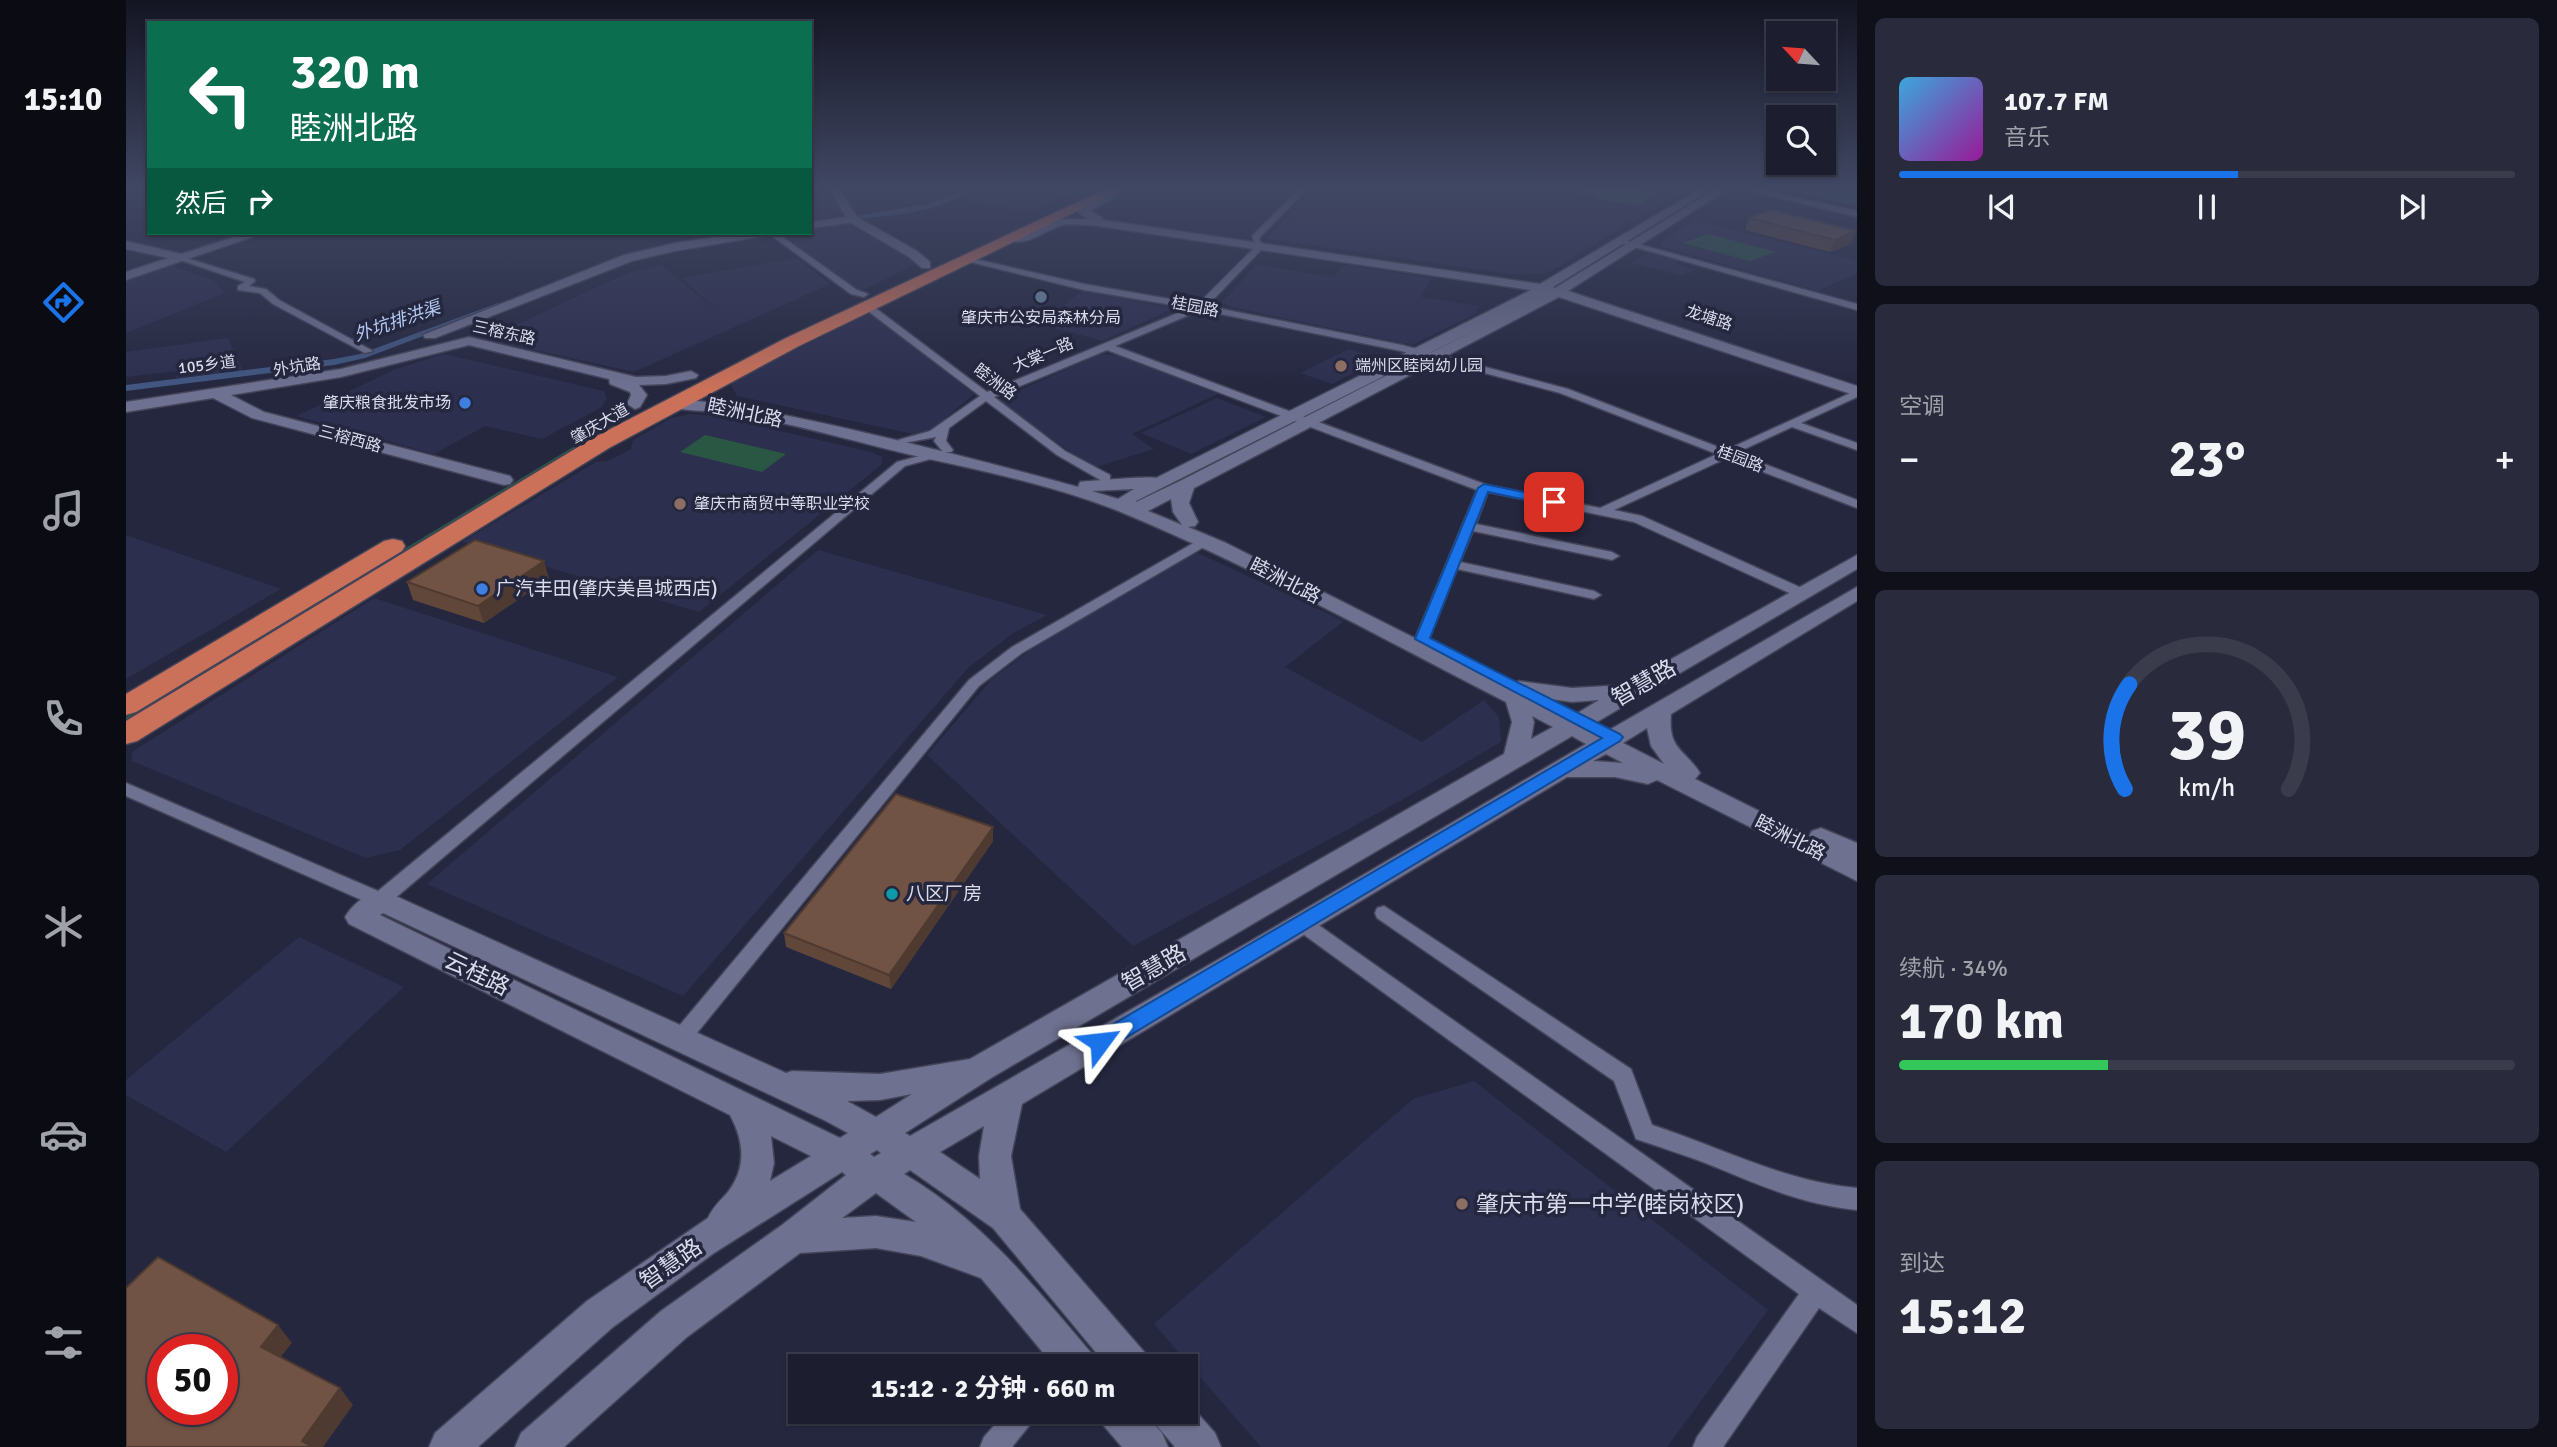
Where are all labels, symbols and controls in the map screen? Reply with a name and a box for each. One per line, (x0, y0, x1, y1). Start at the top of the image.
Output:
north arrow (1766, 21, 1836, 91)
map controls (1766, 21, 1836, 175)
text: 320 m (290, 42, 420, 102)
icon: left (175, 49, 266, 140)
text: 15:10 (24, 80, 102, 119)
text: 107.7 FM (2004, 86, 2109, 118)
button: search (1766, 105, 1836, 175)
text: 睦洲北路 (290, 109, 418, 148)
text: 音乐 (2004, 123, 2050, 152)
icon: right (241, 182, 279, 220)
text: 然后 (175, 188, 227, 220)
icon: previous (1983, 188, 2021, 226)
icon: pause (2188, 188, 2226, 226)
icon: next (2393, 188, 2431, 226)
icon: directions (39, 278, 88, 327)
marker: 肇庆市公安局森林分局 (1033, 289, 1049, 305)
street label: 桂园路 (1170, 293, 1220, 321)
water label: 外坑排洪渠 (351, 295, 446, 346)
street label: 龙塘路 (1683, 301, 1735, 335)
place label: 肇庆市公安局森林分局 (961, 308, 1121, 328)
street label: 三榕东路 (471, 317, 537, 349)
street label: 大棠一路 (1010, 333, 1076, 377)
street label: 105乡道 (177, 352, 237, 378)
street label: 外坑路 (272, 353, 322, 381)
place label: 端州区睦岗幼儿园 (1355, 356, 1483, 376)
marker: 端州区睦岗幼儿园 (1333, 358, 1349, 374)
street label: 睦洲路 (970, 360, 1020, 404)
text: 空调 (1899, 392, 1945, 421)
place label: 肇庆粮食批发市场 (323, 393, 451, 413)
street label: 睦洲北路 (705, 393, 785, 433)
marker: 肇庆粮食批发市场 (457, 395, 473, 411)
street label: 肇庆大道 (567, 399, 633, 449)
street label: 三榕西路 (316, 421, 384, 457)
text: 23° (2169, 427, 2245, 491)
text: − (1899, 436, 1920, 483)
text: + (2494, 436, 2515, 483)
street label: 桂园路 (1714, 441, 1766, 477)
pin (1524, 472, 1584, 532)
icon: arrive (1535, 483, 1573, 521)
icon: music (39, 486, 88, 535)
place label: 肇庆市商贸中等职业学校 (694, 494, 870, 514)
marker: 肇庆市商贸中等职业学校 (672, 496, 688, 512)
street label: 睦洲北路 (1246, 553, 1324, 609)
place label: 广汽丰田(肇庆美昌城西店) (496, 577, 718, 601)
marker: 广汽丰田(肇庆美昌城西店) (474, 581, 490, 597)
street label: 智慧路 (1607, 653, 1681, 713)
text: 39 (2168, 692, 2246, 781)
icon: phone (39, 694, 88, 743)
text: km/h (2179, 772, 2235, 803)
street label: 睦洲北路 (1751, 810, 1829, 866)
place label: 八区厂房 (906, 882, 982, 906)
marker: 八区厂房 (884, 886, 900, 902)
icon: climate (39, 902, 88, 951)
street label: 智慧路 (1117, 938, 1191, 998)
street label: 云桂路 (440, 946, 514, 1002)
text: 续航 · 34% (1899, 954, 2008, 983)
text: 170 km (1899, 989, 2064, 1053)
position arrow (1063, 1005, 1137, 1079)
icon: car (39, 1110, 88, 1159)
place label: 肇庆市第一中学(睦岗校区) (1476, 1190, 1744, 1219)
marker: 肇庆市第一中学(睦岗校区) (1454, 1196, 1470, 1212)
street label: 智慧路 (634, 1232, 708, 1296)
text: 到达 (1899, 1249, 1945, 1278)
text: 15:12 (1899, 1284, 2027, 1348)
icon: filters (39, 1318, 88, 1367)
speed limit sign: 50 (147, 1334, 238, 1425)
text: 15:12 · 2 分钟 · 660 m (871, 1373, 1115, 1405)

